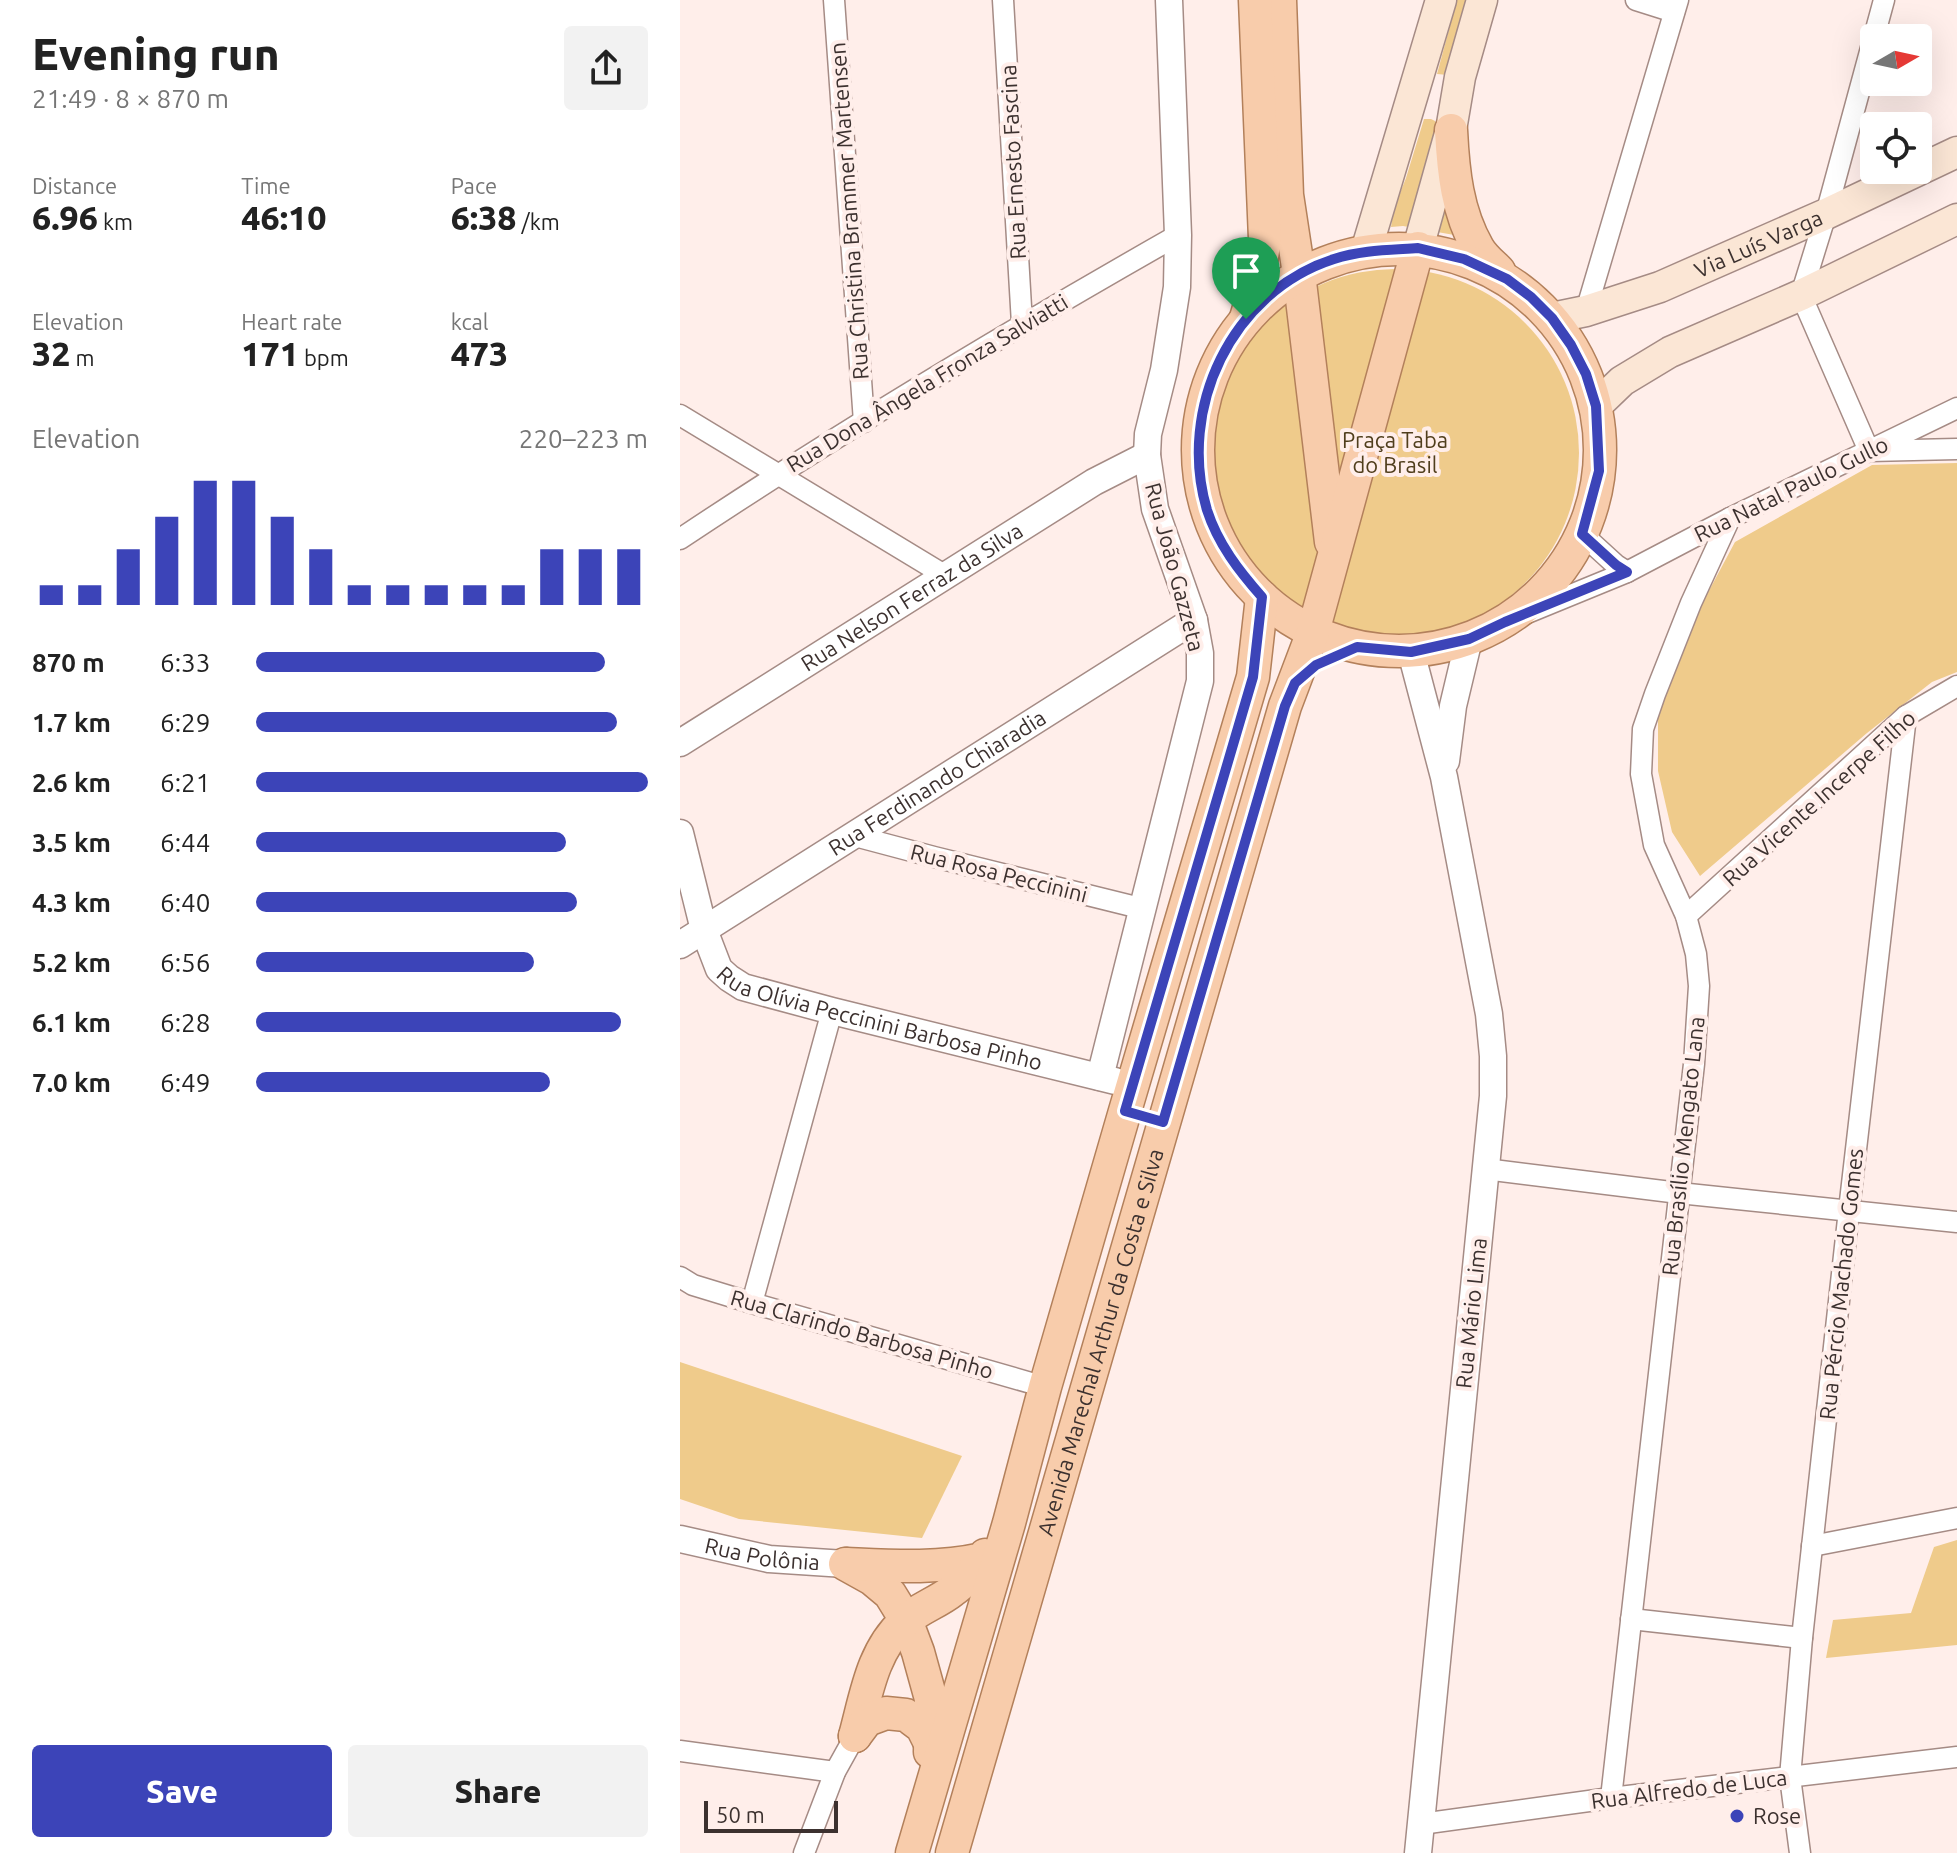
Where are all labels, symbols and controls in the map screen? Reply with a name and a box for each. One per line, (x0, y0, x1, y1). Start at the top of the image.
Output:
north arrow (1860, 24, 1932, 96)
map controls (1860, 24, 1932, 184)
button: share (564, 26, 648, 110)
text: Evening run (32, 29, 280, 78)
street label: Rua Christina Brammer Martensen (824, 41, 873, 381)
street label: Rua Ernesto Fascina (995, 64, 1030, 260)
text: 21:49 · 8 × 870 m (32, 84, 229, 113)
button: locate (1860, 112, 1932, 184)
text: Distance (32, 173, 117, 198)
text: Time (241, 173, 291, 198)
text: Pace (451, 173, 497, 198)
text: 6.96 (32, 198, 98, 236)
text: 46:10 (241, 198, 326, 236)
text: 6:38 (451, 198, 517, 236)
street label: Via Luís Varga (1690, 204, 1826, 282)
text: km (98, 209, 133, 234)
text: /km (517, 209, 560, 234)
pin (1212, 237, 1280, 319)
icon: arrive (1224, 249, 1268, 293)
street label: Rua Dona Ângela Fronza Salviatti (781, 288, 1072, 477)
text: Elevation (32, 309, 124, 334)
text: Heart rate (241, 309, 343, 334)
text: kcal (451, 309, 489, 334)
text: 32 (32, 334, 70, 372)
text: 171 (241, 334, 299, 372)
text: 473 (451, 334, 508, 372)
text: m (70, 345, 94, 370)
text: bpm (299, 345, 349, 370)
text: Elevation (32, 424, 140, 453)
text: 220–223 m (519, 424, 648, 453)
park label: Praça Taba do Brasil (1342, 427, 1448, 477)
street label: Rua Natal Paulo Gullo (1690, 431, 1892, 546)
street label: Rua João Gazzeta (1141, 480, 1210, 654)
street label: Rua Nelson Ferraz da Silva (796, 517, 1027, 676)
text: 870 m (32, 648, 105, 677)
text: 6:33 (160, 648, 210, 677)
street label: Rua Ferdinando Chiaradia (823, 704, 1050, 860)
street label: Rua Vicente Incerpe Filho (1717, 705, 1920, 891)
text: 1.7 km (32, 708, 111, 737)
text: 6:29 (160, 708, 210, 737)
text: 2.6 km (32, 768, 111, 797)
text: 6:21 (160, 768, 210, 797)
text: 3.5 km (32, 828, 111, 857)
text: 6:44 (160, 828, 210, 857)
street label: Rua Rosa Peccinini (908, 838, 1090, 907)
text: 4.3 km (32, 888, 111, 917)
text: 6:40 (160, 888, 210, 917)
text: 5.2 km (32, 948, 111, 977)
text: 6:56 (160, 948, 210, 977)
street label: Rua Olívia Peccinini Barbosa Pinho (712, 961, 1045, 1075)
text: 6.1 km (32, 1008, 111, 1037)
text: 6:28 (160, 1008, 210, 1037)
street label: Rua Brasílio Mengato Lana (1656, 1015, 1709, 1277)
text: 7.0 km (32, 1068, 111, 1097)
text: 6:49 (160, 1068, 210, 1097)
street label: Avenida Marechal Arthur da Costa e Silva (1032, 1146, 1168, 1538)
street label: Rua Pércio Machado Gomes (1814, 1147, 1867, 1421)
street label: Rua Mário Lima (1450, 1236, 1491, 1390)
street label: Rua Clarindo Barbosa Pinho (728, 1284, 996, 1383)
street label: Rua Polônia (703, 1532, 821, 1574)
button: Save (32, 1745, 332, 1837)
button: Share (348, 1745, 648, 1837)
street label: Rua Alfredo de Luca (1589, 1764, 1789, 1813)
scale bar (704, 1797, 838, 1833)
text: 50 m (716, 1802, 765, 1827)
place label: Rose (1753, 1803, 1801, 1828)
marker: Rose (1728, 1807, 1746, 1825)

